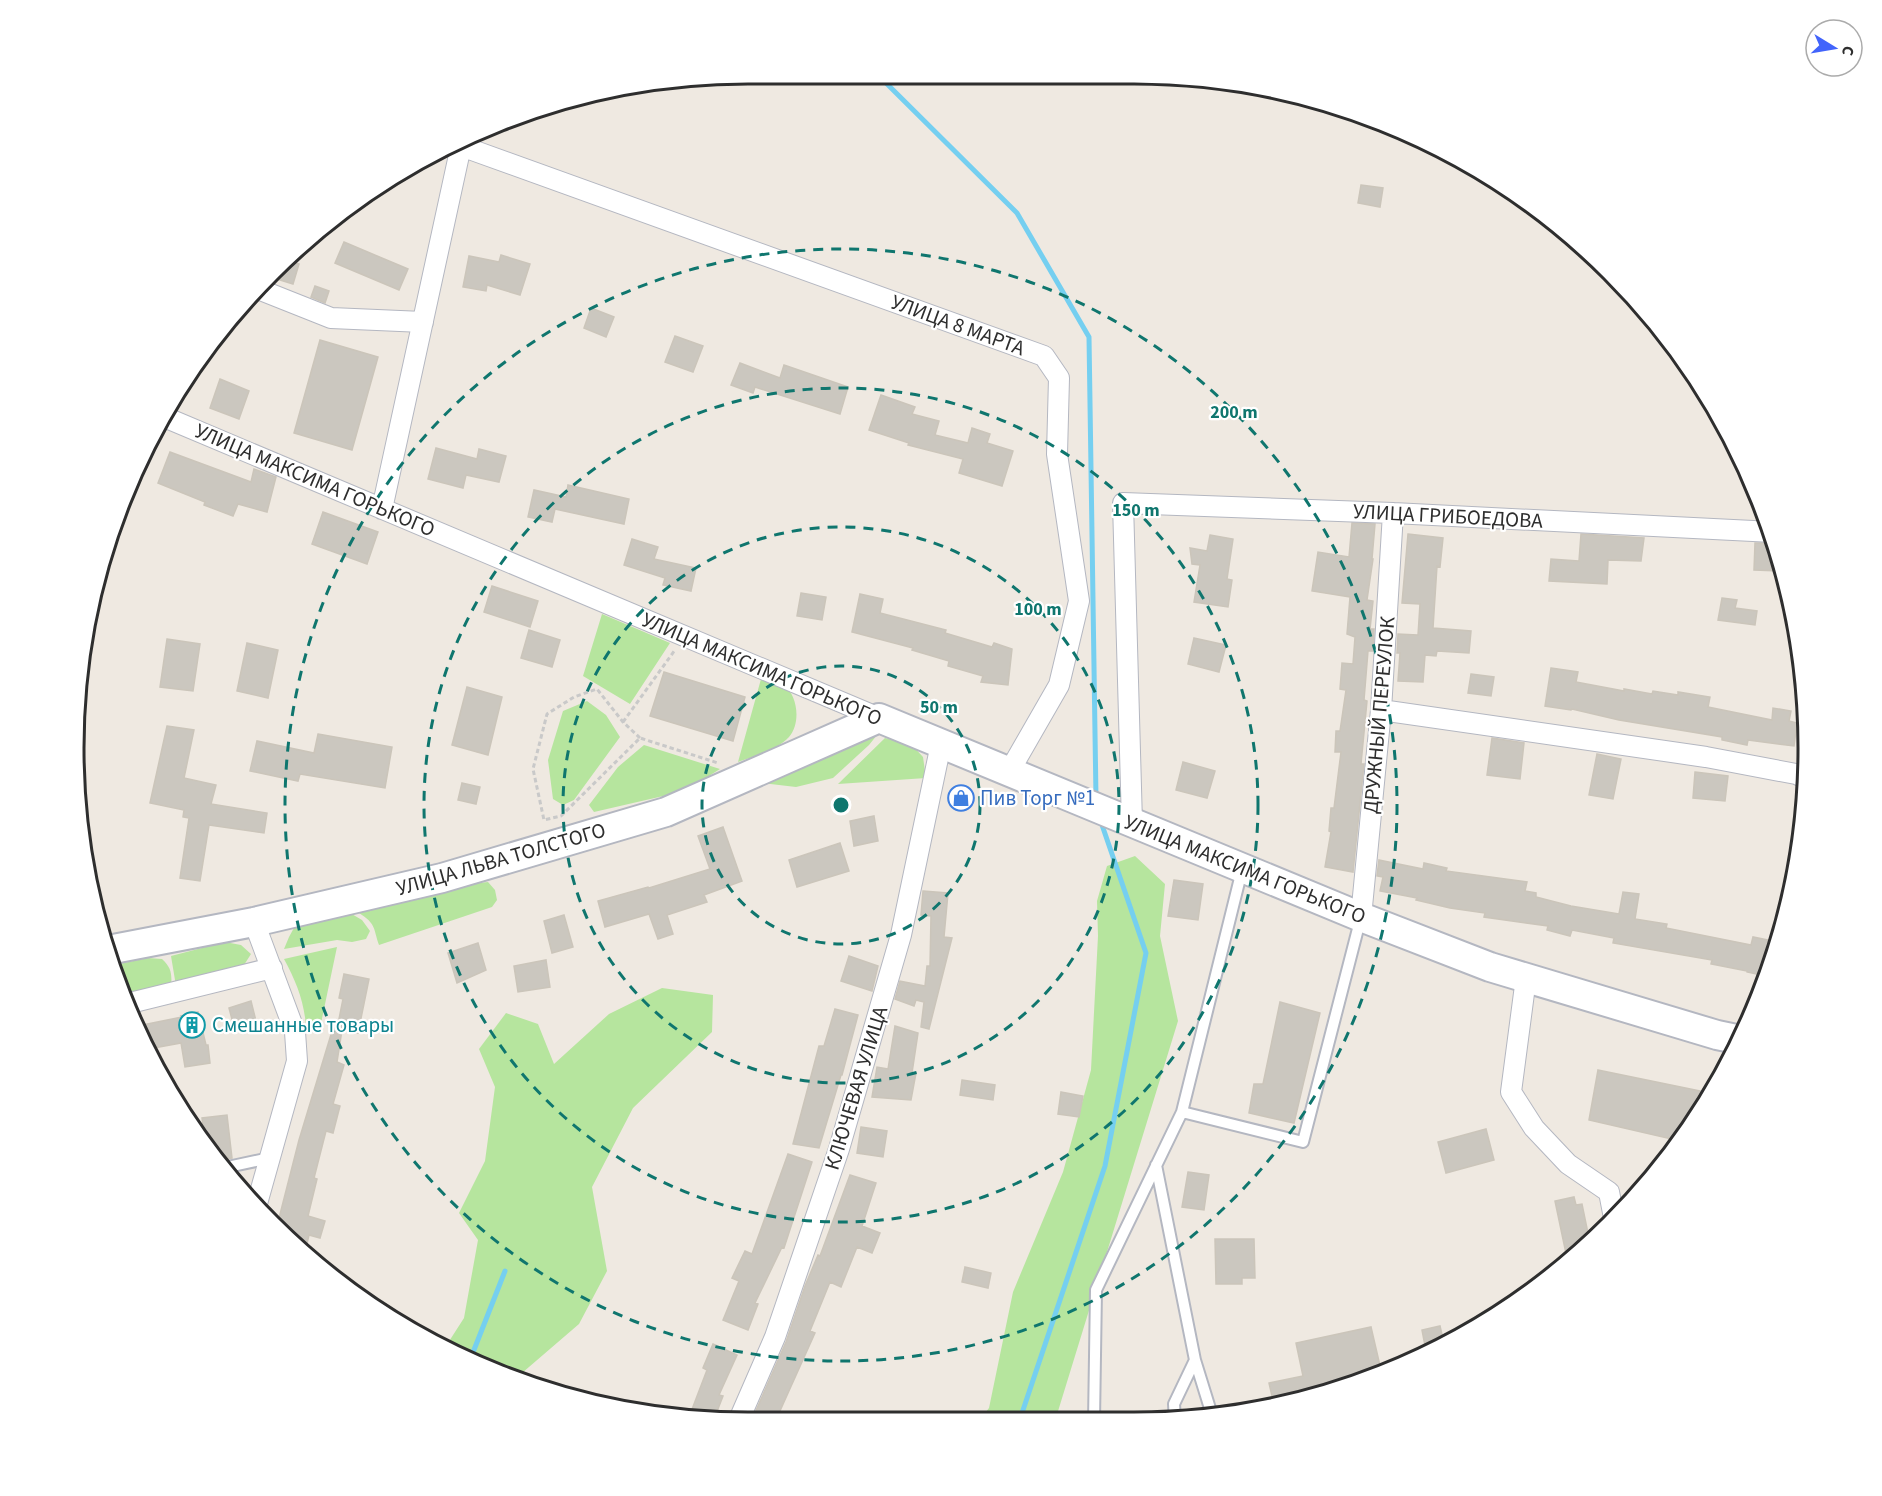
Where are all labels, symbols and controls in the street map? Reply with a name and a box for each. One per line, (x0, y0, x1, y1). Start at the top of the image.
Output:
north arrow (1804, 18, 1864, 78)
text: С (1836, 44, 1859, 57)
street label: УЛИЦА 8 МАРТА (887, 287, 1030, 363)
text: 200 m (1210, 400, 1258, 425)
street label: УЛИЦА МАКСИМА ГОРЬКОГО (190, 416, 440, 544)
street label: УЛИЦА ГРИБОЕДОВА (1352, 496, 1544, 536)
text: 150 m (1112, 498, 1160, 523)
text: 100 m (1014, 597, 1062, 622)
street label: УЛИЦА МАКСИМА ГОРЬКОГО (637, 605, 887, 733)
street label: ДРУЖНЫЙ ПЕРЕУЛОК (1355, 614, 1403, 815)
text: 50 m (920, 695, 958, 720)
shop icon: Пив Торг №1 (946, 783, 976, 813)
place label: Пив Торг №1 (980, 783, 1095, 813)
centre of rings (831, 795, 851, 815)
street label: УЛИЦА МАКСИМА ГОРЬКОГО (1120, 807, 1370, 931)
street label: УЛИЦА ЛЬВА ТОЛСТОГО (393, 815, 609, 903)
street label: КЛЮЧЕВАЯ УЛИЦА (817, 1002, 895, 1174)
building icon: Смешанные товары (177, 1010, 207, 1040)
place label: Смешанные товары (212, 1010, 394, 1040)

